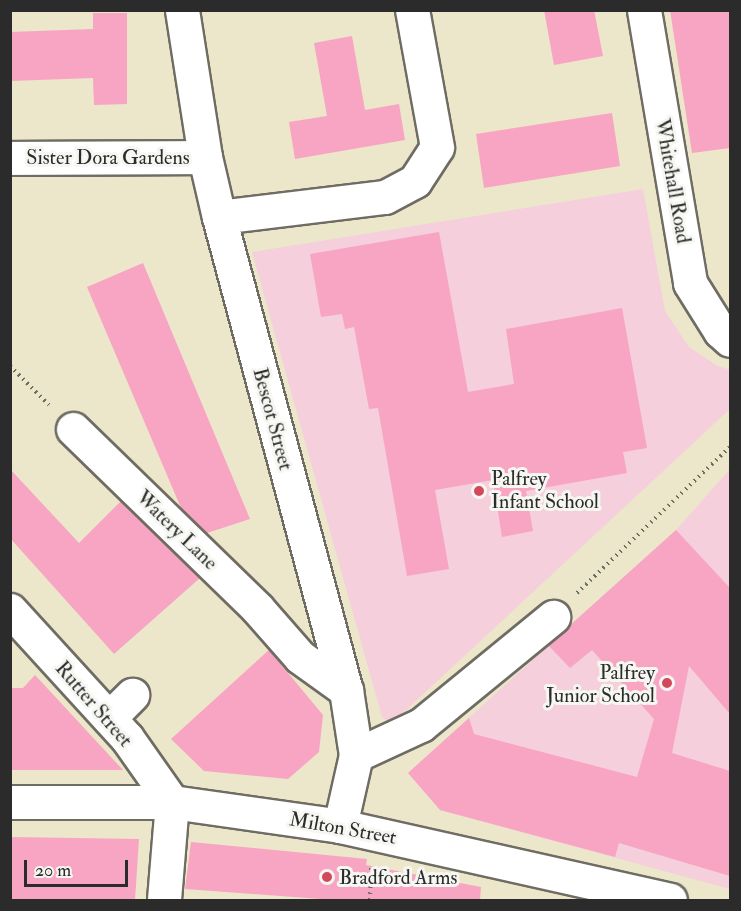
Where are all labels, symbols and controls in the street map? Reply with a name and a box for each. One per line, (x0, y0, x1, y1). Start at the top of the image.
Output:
street label: Whitehall Road (650, 117, 696, 245)
street label: Sister Dora Gardens (26, 145, 190, 169)
street label: Bescot Street (248, 365, 298, 473)
place label: Palfrey Infant School (491, 467, 599, 514)
marker: Palfrey Infant School (472, 484, 486, 498)
street label: Watery Lane (131, 485, 223, 575)
street label: Rutter Street (50, 656, 138, 752)
place label: Palfrey Junior School (546, 660, 655, 707)
marker: Palfrey Junior School (660, 676, 674, 690)
street label: Milton Street (288, 807, 398, 849)
scale bar (27, 848, 130, 886)
text: 20 m (35, 859, 71, 882)
place label: Bradford Arms (339, 865, 457, 889)
marker: Bradford Arms (320, 870, 334, 884)

